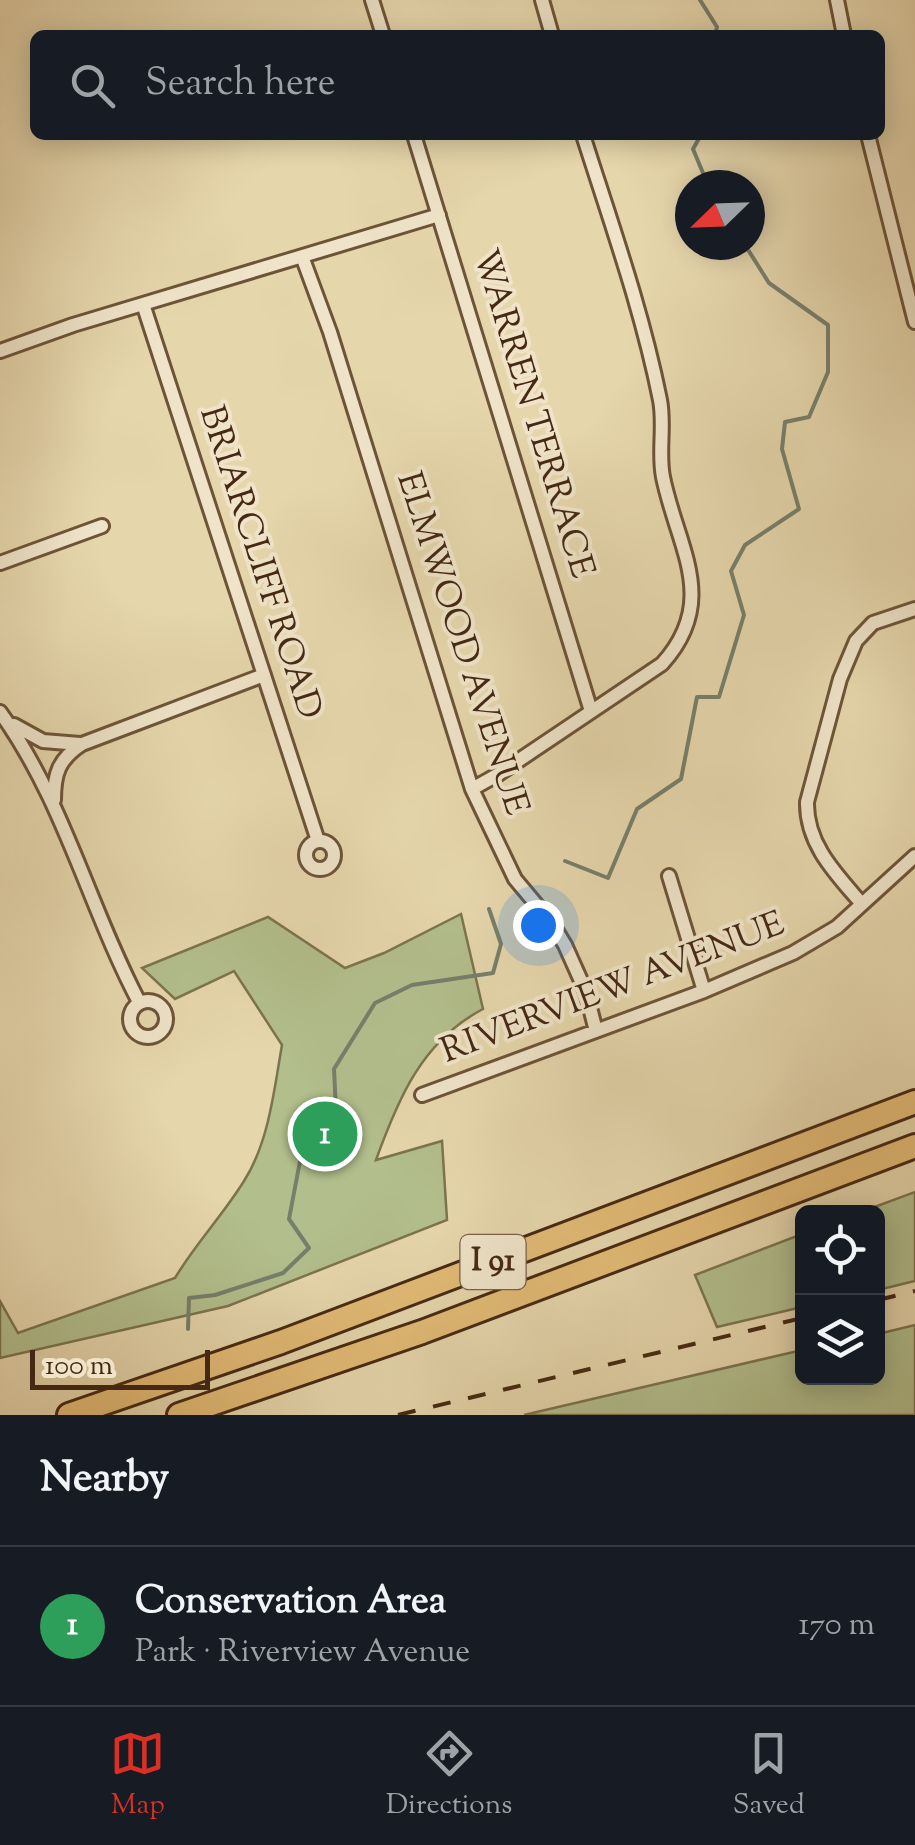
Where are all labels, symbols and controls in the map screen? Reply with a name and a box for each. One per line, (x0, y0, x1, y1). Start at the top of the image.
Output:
search box (30, 30, 885, 140)
icon: search (65, 58, 120, 113)
text: Search here (145, 58, 336, 112)
north arrow (675, 170, 765, 260)
street label: WARREN TERRACE (458, 243, 606, 585)
street label: BRIARCLIFF ROAD (184, 400, 334, 726)
street label: ELMWOOD AVENUE (381, 466, 541, 822)
street label: RIVERVIEW AVENUE (434, 900, 792, 1078)
your location (513, 900, 564, 951)
pin: 1 (292, 1096, 358, 1172)
map controls (795, 1205, 885, 1385)
button: locate (795, 1205, 885, 1295)
road number: I 91 (460, 1235, 526, 1289)
button: layers (795, 1295, 885, 1385)
scale bar (30, 1345, 210, 1390)
text: 100 m (45, 1347, 113, 1387)
text: Nearby (40, 1450, 169, 1510)
text: Conservation Area (135, 1576, 446, 1630)
text: 1 (67, 1603, 78, 1649)
text: 170 m (798, 1603, 875, 1649)
text: Park · Riverview Avenue (135, 1630, 470, 1676)
tab: Map (110, 1726, 165, 1826)
tab: Directions (386, 1726, 512, 1826)
tab: Saved (733, 1726, 805, 1826)

